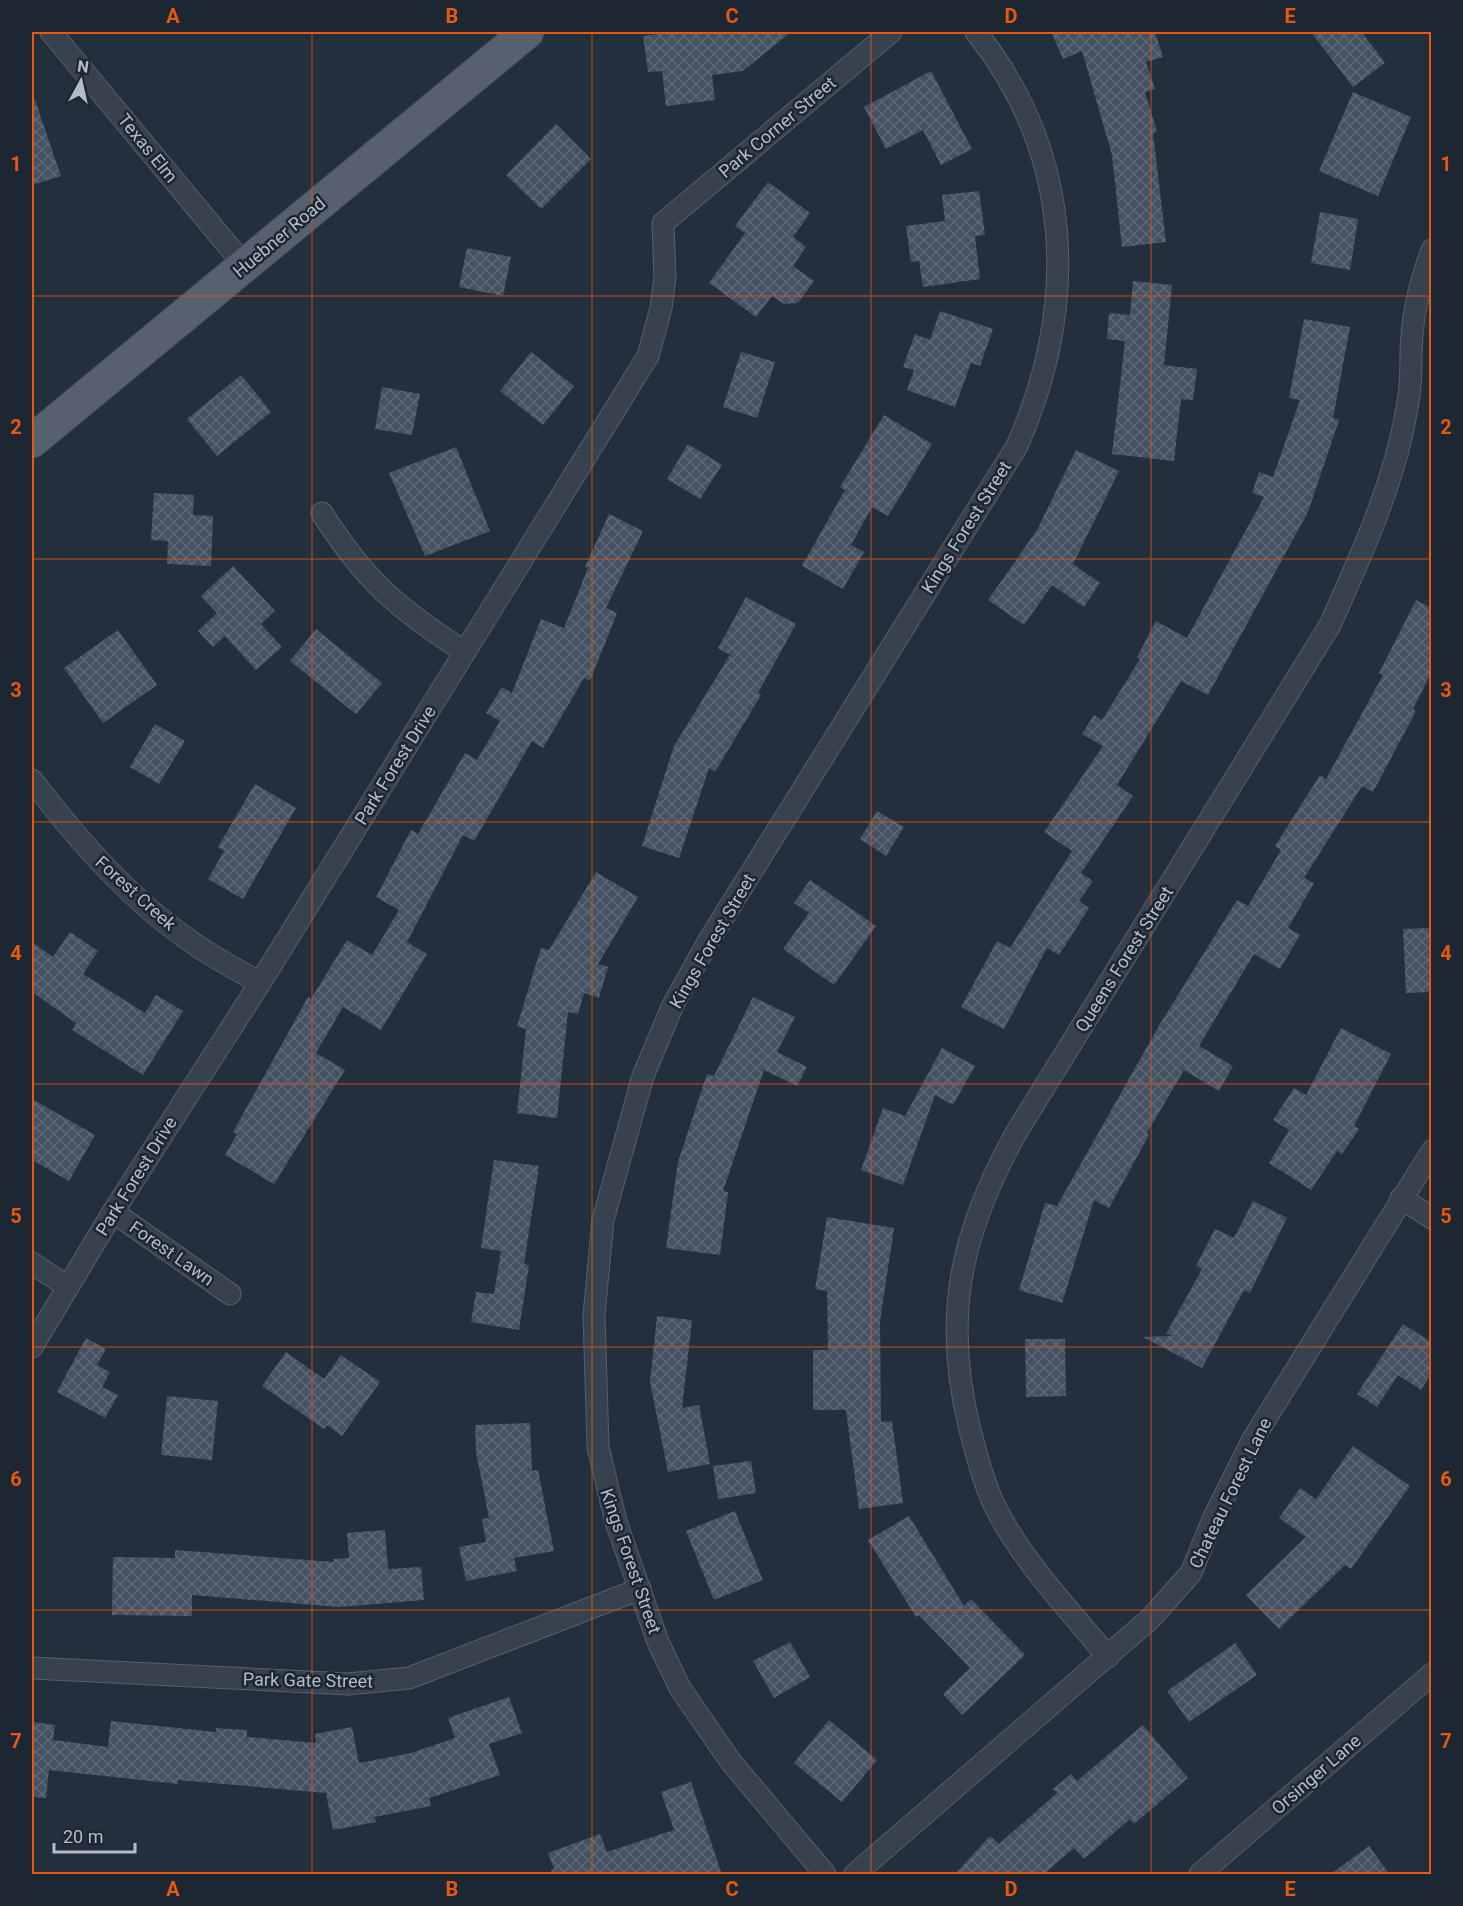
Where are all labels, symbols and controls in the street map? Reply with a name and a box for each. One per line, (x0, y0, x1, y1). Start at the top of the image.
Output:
text: A (166, 4, 180, 28)
text: B (446, 4, 458, 28)
text: C (725, 4, 739, 28)
text: D (1005, 4, 1018, 28)
text: E (1284, 4, 1296, 28)
north arrow (51, 51, 111, 111)
text: N (76, 56, 90, 77)
street label: Park Corner Street (714, 72, 840, 182)
street label: Texas Elm (114, 109, 182, 187)
text: 1 (10, 152, 22, 176)
text: 1 (1440, 152, 1452, 176)
street label: Huebner Road (229, 192, 329, 282)
text: 2 (10, 415, 22, 439)
text: 2 (1440, 415, 1452, 439)
street label: Kings Forest Street (917, 457, 1015, 597)
text: 3 (10, 678, 22, 702)
text: 3 (1440, 678, 1452, 702)
street label: Park Forest Drive (350, 702, 440, 828)
street label: Forest Creek (91, 851, 181, 935)
street label: Kings Forest Street (665, 870, 759, 1012)
street label: Queens Forest Street (1071, 882, 1177, 1036)
text: 4 (10, 941, 22, 965)
text: 4 (1440, 941, 1452, 965)
street label: Park Forest Drive (91, 1113, 181, 1239)
text: 5 (10, 1204, 22, 1228)
text: 5 (1440, 1204, 1452, 1228)
street label: Forest Lawn (126, 1216, 218, 1290)
street label: Chateau Forest Lane (1184, 1414, 1276, 1572)
text: 6 (10, 1467, 22, 1491)
text: 6 (1440, 1467, 1452, 1491)
street label: Kings Forest Street (596, 1486, 666, 1636)
street label: Park Gate Street (243, 1668, 373, 1692)
text: 7 (10, 1729, 22, 1753)
text: 7 (1440, 1729, 1452, 1753)
street label: Orsinger Lane (1267, 1730, 1365, 1818)
scale bar (54, 1816, 135, 1854)
text: 20 m (63, 1826, 103, 1847)
text: A (166, 1877, 180, 1901)
text: B (446, 1877, 458, 1901)
text: C (725, 1877, 739, 1901)
text: D (1005, 1877, 1018, 1901)
text: E (1284, 1877, 1296, 1901)

